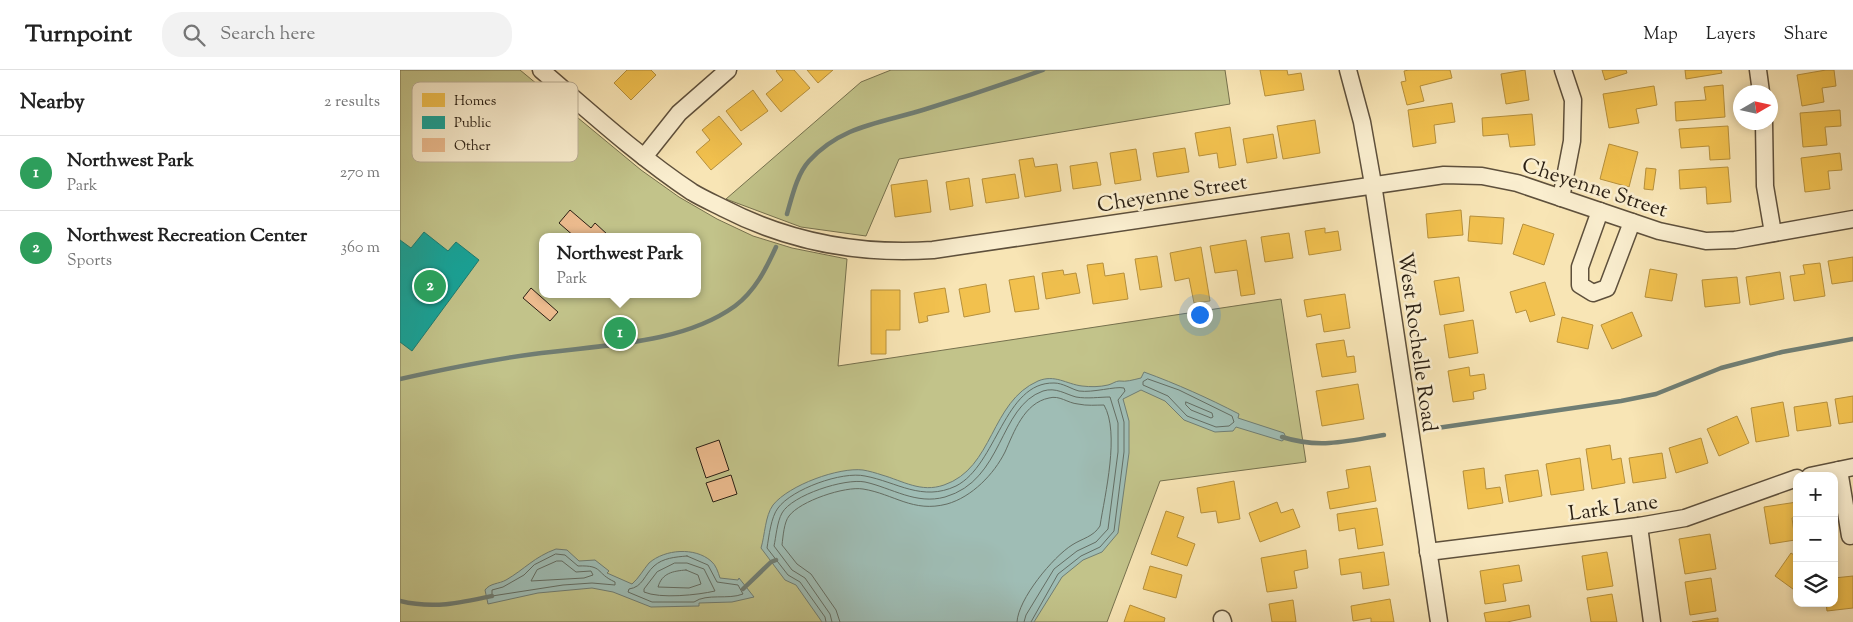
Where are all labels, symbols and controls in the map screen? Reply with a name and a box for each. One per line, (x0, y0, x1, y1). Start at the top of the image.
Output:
search box (162, 12, 512, 57)
text: Turnpoint (25, 18, 132, 52)
icon: search (180, 21, 208, 49)
text: Search here (220, 21, 315, 48)
text: Map (1643, 22, 1678, 48)
text: Layers (1706, 22, 1756, 48)
text: Share (1784, 22, 1828, 48)
legend (412, 82, 578, 162)
north arrow (1733, 85, 1778, 130)
text: Nearby (20, 88, 85, 118)
text: 2 results (324, 91, 380, 114)
text: Homes (454, 92, 496, 112)
text: Public (454, 114, 491, 134)
text: Other (454, 137, 491, 157)
text: Northwest Park (67, 148, 194, 175)
street label: Cheyenne Street (1518, 151, 1671, 227)
text: 1 (33, 162, 39, 185)
text: 270 m (340, 162, 380, 185)
street label: Cheyenne Street (1095, 168, 1249, 222)
text: Park (67, 175, 98, 198)
text: Northwest Recreation Center (67, 223, 307, 250)
popup (539, 233, 701, 298)
text: 2 (32, 237, 40, 260)
text: 360 m (341, 237, 380, 260)
text: Northwest Park (557, 241, 683, 268)
text: Sports (67, 250, 112, 273)
street label: West Rochelle Road (1389, 251, 1443, 434)
pin: 2 (414, 267, 446, 305)
text: Park (557, 268, 587, 291)
your location (1187, 302, 1213, 328)
pin: 1 (604, 314, 636, 352)
map controls (1793, 472, 1838, 607)
button: + (1793, 472, 1838, 517)
street label: Lark Lane (1567, 488, 1660, 530)
button: − (1793, 517, 1838, 562)
button: layers (1793, 562, 1838, 607)

